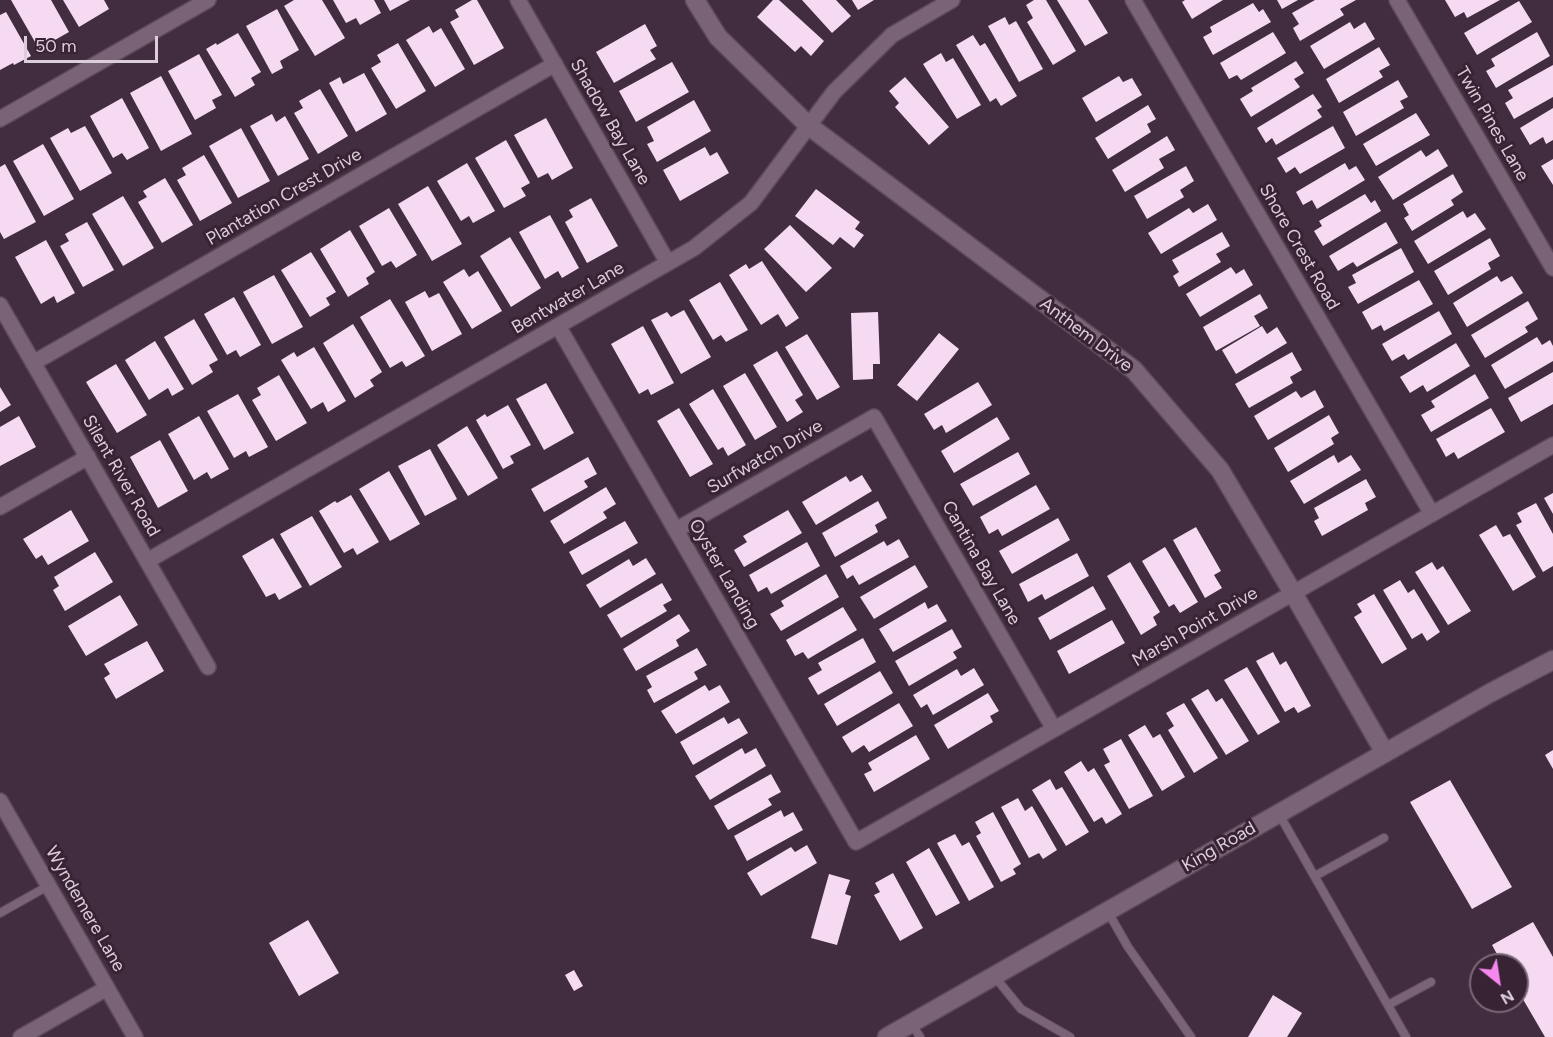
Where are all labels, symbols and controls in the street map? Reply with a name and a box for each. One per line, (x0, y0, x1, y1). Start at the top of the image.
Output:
scale bar (27, 24, 160, 62)
text: 50 m (35, 35, 77, 57)
street label: Shadow Bay Lane (565, 55, 655, 189)
street label: Twin Pines Lane (1451, 63, 1533, 185)
street label: Plantation Crest Drive (203, 144, 365, 250)
street label: Shore Crest Road (1254, 180, 1344, 314)
street label: Bentwater Lane (508, 257, 628, 339)
street label: Anthem Drive (1035, 293, 1137, 377)
street label: Silent River Road (77, 411, 165, 541)
street label: Surfwatch Drive (704, 415, 826, 499)
street label: Cantina Bay Lane (937, 497, 1025, 629)
street label: Oyster Landing (684, 515, 764, 633)
street label: Marsh Point Drive (1128, 582, 1262, 672)
street label: King Road (1178, 817, 1260, 877)
street label: Wyndemere Lane (40, 843, 130, 975)
north arrow (1469, 953, 1529, 1013)
text: N (1497, 986, 1517, 1009)

